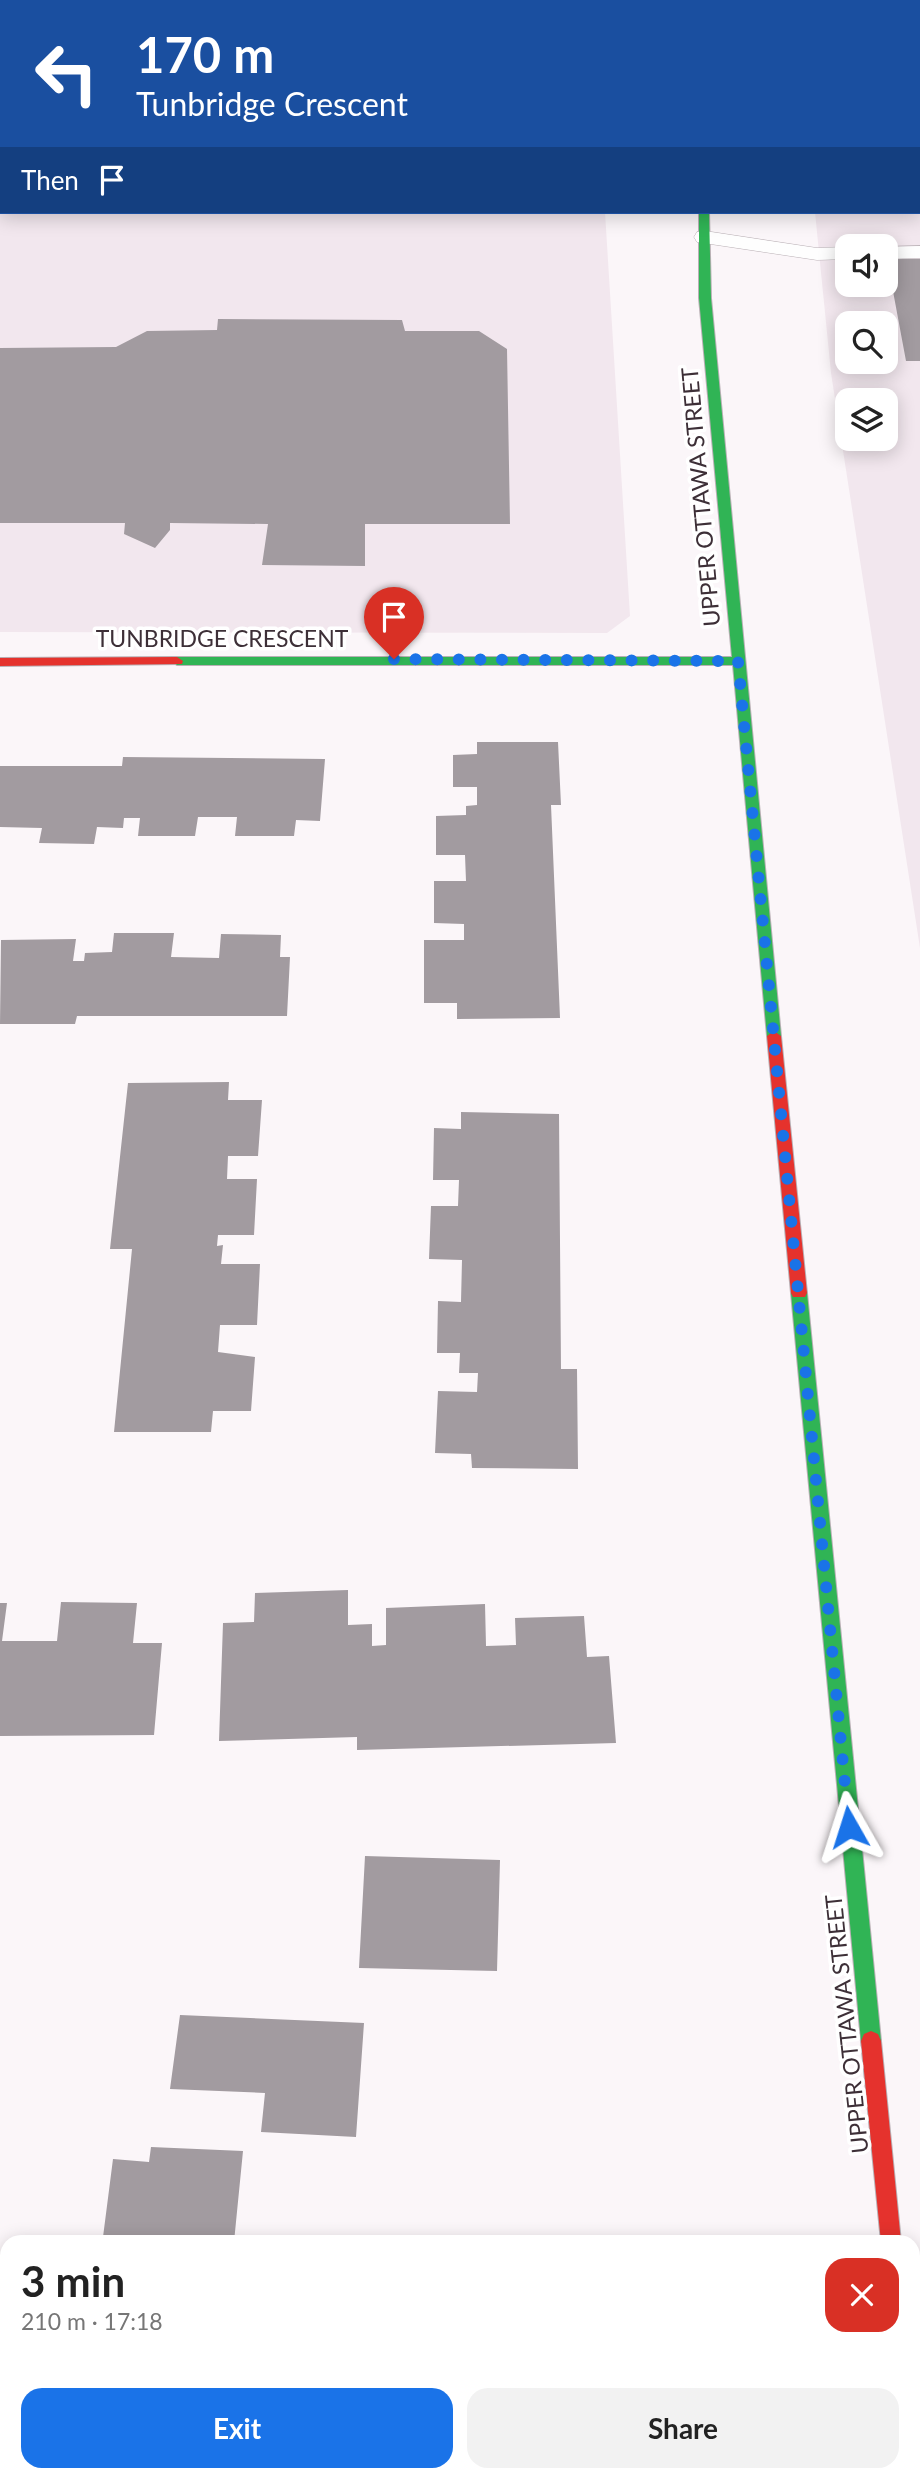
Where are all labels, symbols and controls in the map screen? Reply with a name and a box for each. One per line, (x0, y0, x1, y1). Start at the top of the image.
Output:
text: 170 m (136, 25, 274, 83)
icon: left (21, 28, 112, 119)
text: Tunbridge Crescent (136, 84, 408, 123)
icon: arrive (93, 161, 131, 199)
text: Then (21, 164, 79, 196)
map controls (835, 234, 898, 451)
button: sound (835, 234, 898, 297)
button: search (835, 311, 898, 374)
street label: UPPER OTTAWA STREET (675, 366, 725, 628)
button: layers (835, 388, 898, 451)
pin (364, 587, 424, 659)
icon: arrive (375, 598, 413, 636)
street label: TUNBRIDGE CRESCENT (96, 624, 349, 652)
position arrow (812, 1790, 886, 1864)
street label: UPPER OTTAWA STREET (818, 1893, 874, 2155)
text: 3 min (21, 2256, 125, 2306)
button: close (825, 2258, 899, 2332)
text: 210 m · 17:18 (21, 2307, 163, 2335)
button: Exit (21, 2388, 453, 2468)
button: Share (467, 2388, 899, 2468)

